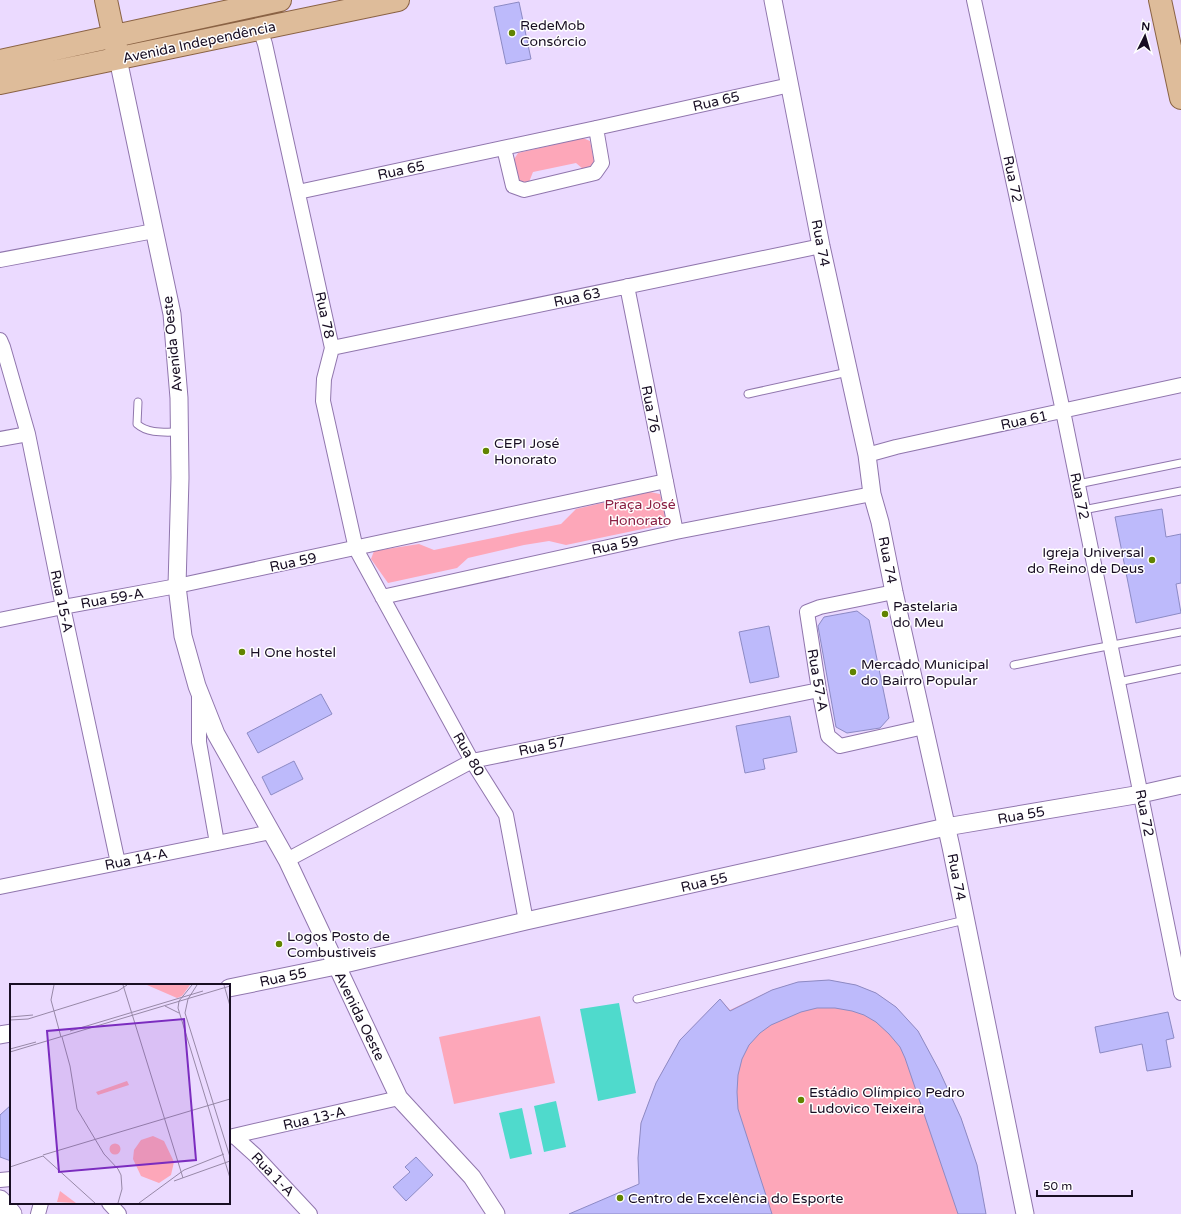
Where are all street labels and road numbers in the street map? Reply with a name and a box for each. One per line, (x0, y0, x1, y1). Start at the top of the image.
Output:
street label: Avenida Independência (121, 18, 277, 67)
street label: Rua 65 (691, 88, 741, 115)
street label: Rua 72 (999, 154, 1026, 204)
street label: Rua 65 (376, 157, 426, 184)
street label: Rua 74 (808, 218, 833, 268)
street label: Rua 63 (552, 284, 602, 311)
street label: Rua 78 (311, 290, 338, 340)
street label: Avenida Oeste (159, 295, 186, 393)
street label: Rua 76 (638, 384, 663, 434)
street label: Rua 61 (999, 407, 1049, 434)
street label: Rua 72 (1066, 471, 1093, 521)
street label: Rua 59 (590, 532, 640, 559)
street label: Rua 74 (875, 535, 900, 585)
street label: Rua 59 (268, 549, 318, 576)
street label: Rua 15-A (47, 568, 76, 634)
street label: Rua 59-A (79, 585, 145, 612)
street label: Rua 57-A (804, 647, 831, 713)
street label: Rua 80 (449, 729, 488, 779)
street label: Rua 57 (517, 733, 567, 760)
street label: Rua 72 (1132, 788, 1157, 838)
street label: Rua 55 (996, 803, 1046, 828)
street label: Rua 14-A (103, 845, 169, 874)
street label: Rua 74 (944, 852, 969, 902)
street label: Rua 55 (679, 869, 729, 896)
street label: Rua 55 (258, 964, 308, 991)
street label: Avenida Oeste (331, 969, 388, 1063)
street label: Rua 13-A (281, 1103, 347, 1134)
street label: Rua 1-A (248, 1149, 298, 1200)

